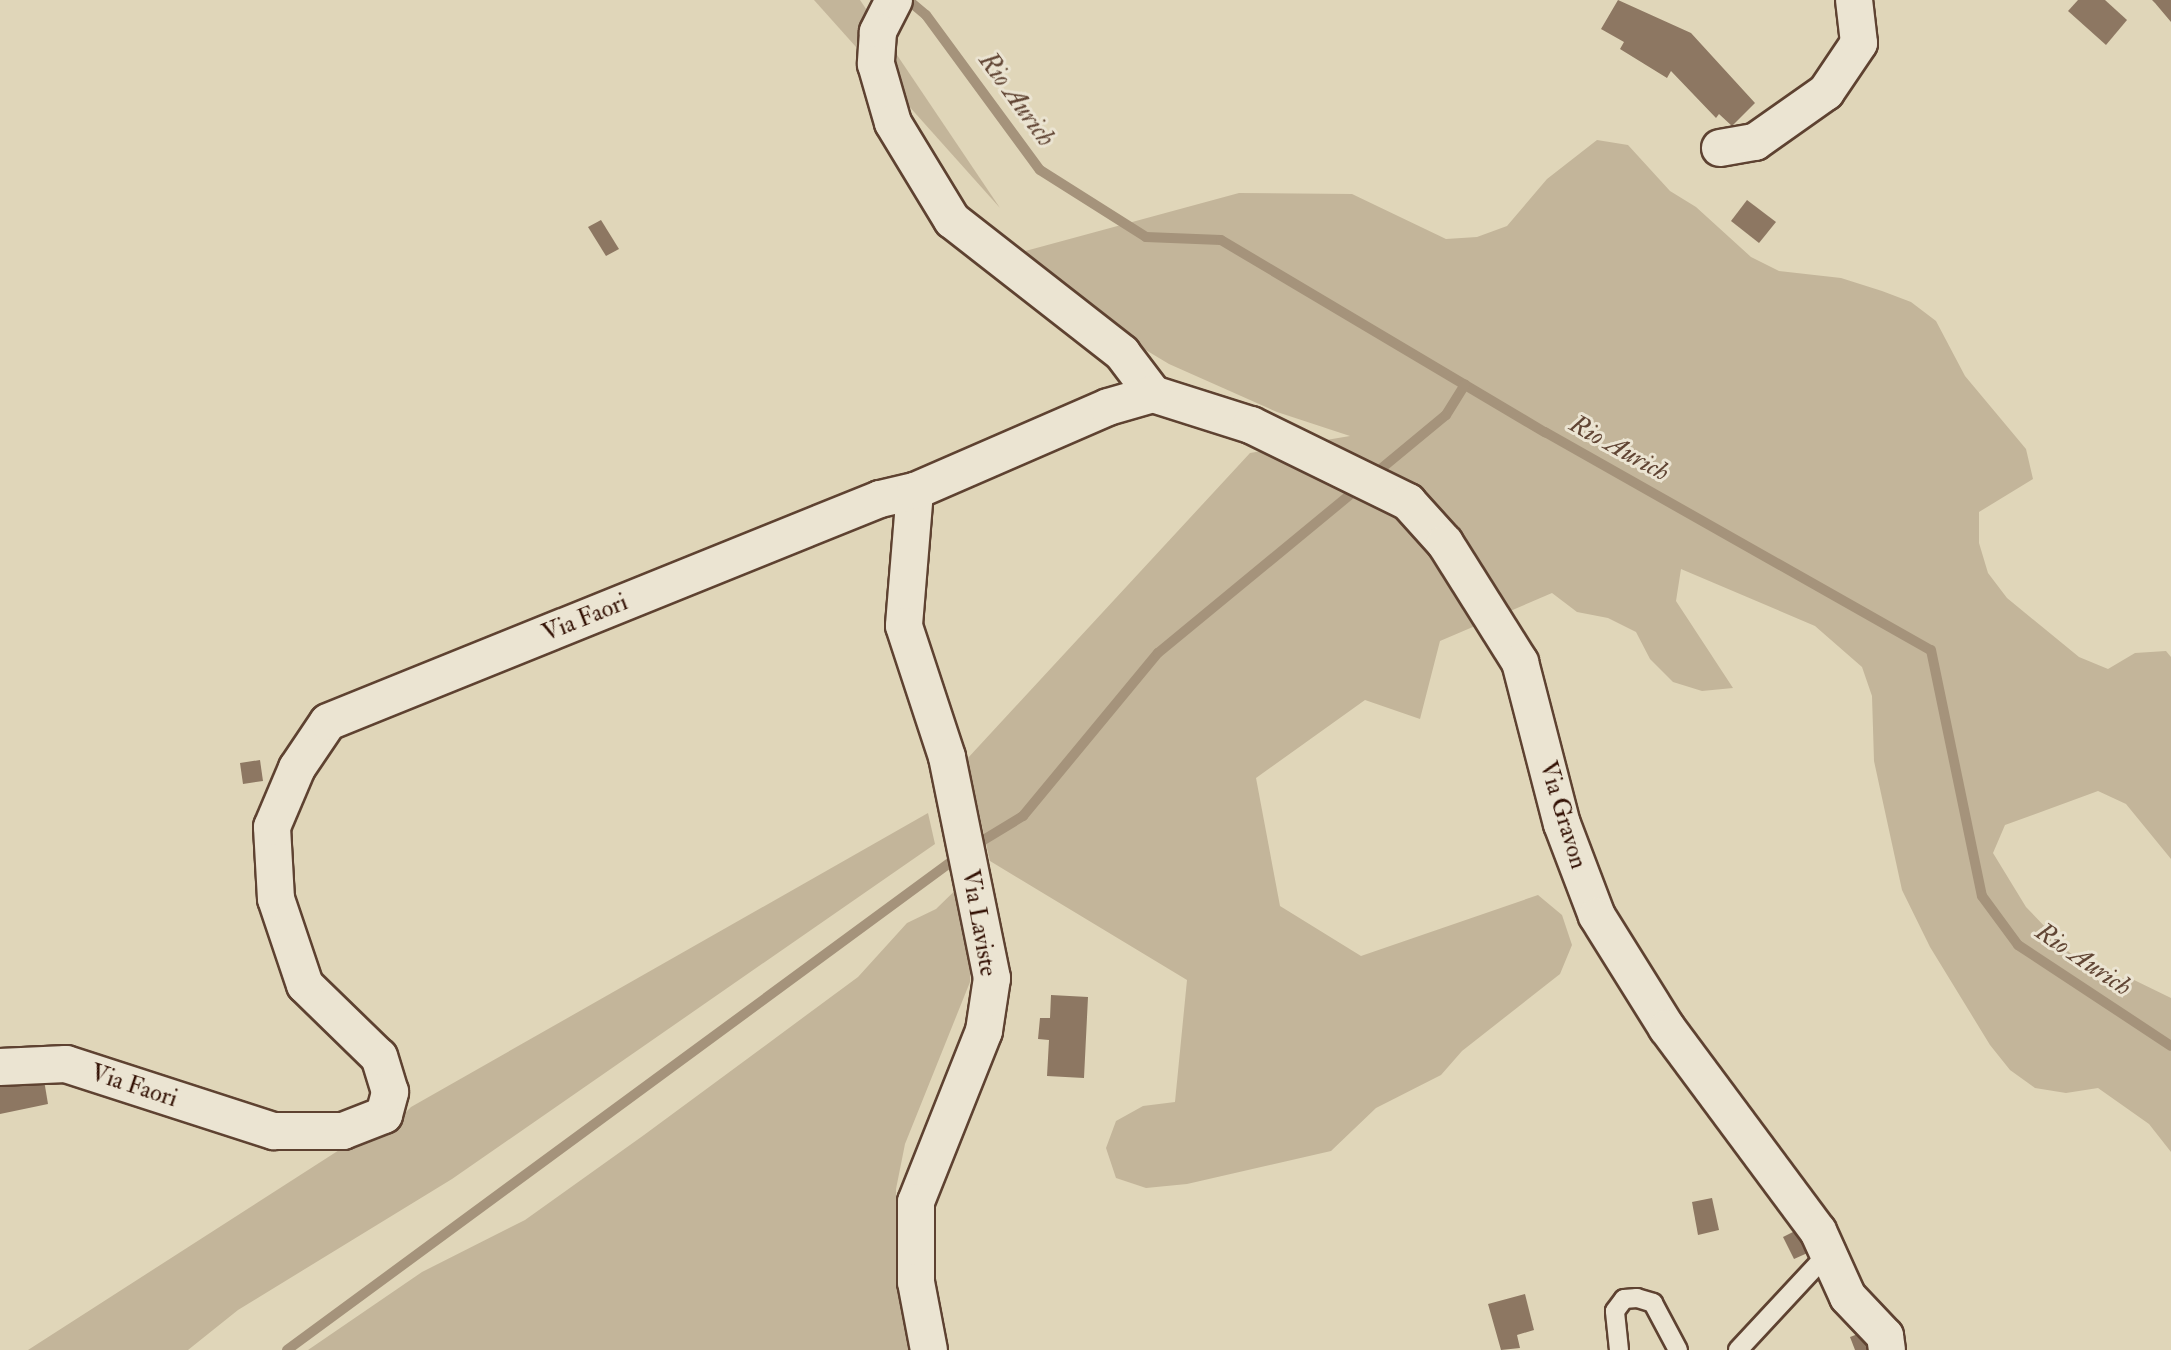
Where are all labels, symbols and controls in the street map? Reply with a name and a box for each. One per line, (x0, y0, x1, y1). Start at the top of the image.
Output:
water label: Rio Aurich (971, 47, 1061, 153)
water label: Rio Aurich (1564, 409, 1674, 489)
street label: Via Faori (538, 588, 632, 648)
street label: Via Gravon (1533, 758, 1593, 872)
street label: Via Laviste (955, 867, 1003, 979)
water label: Rio Aurich (2029, 917, 2137, 1003)
street label: Via Faori (87, 1059, 181, 1113)

